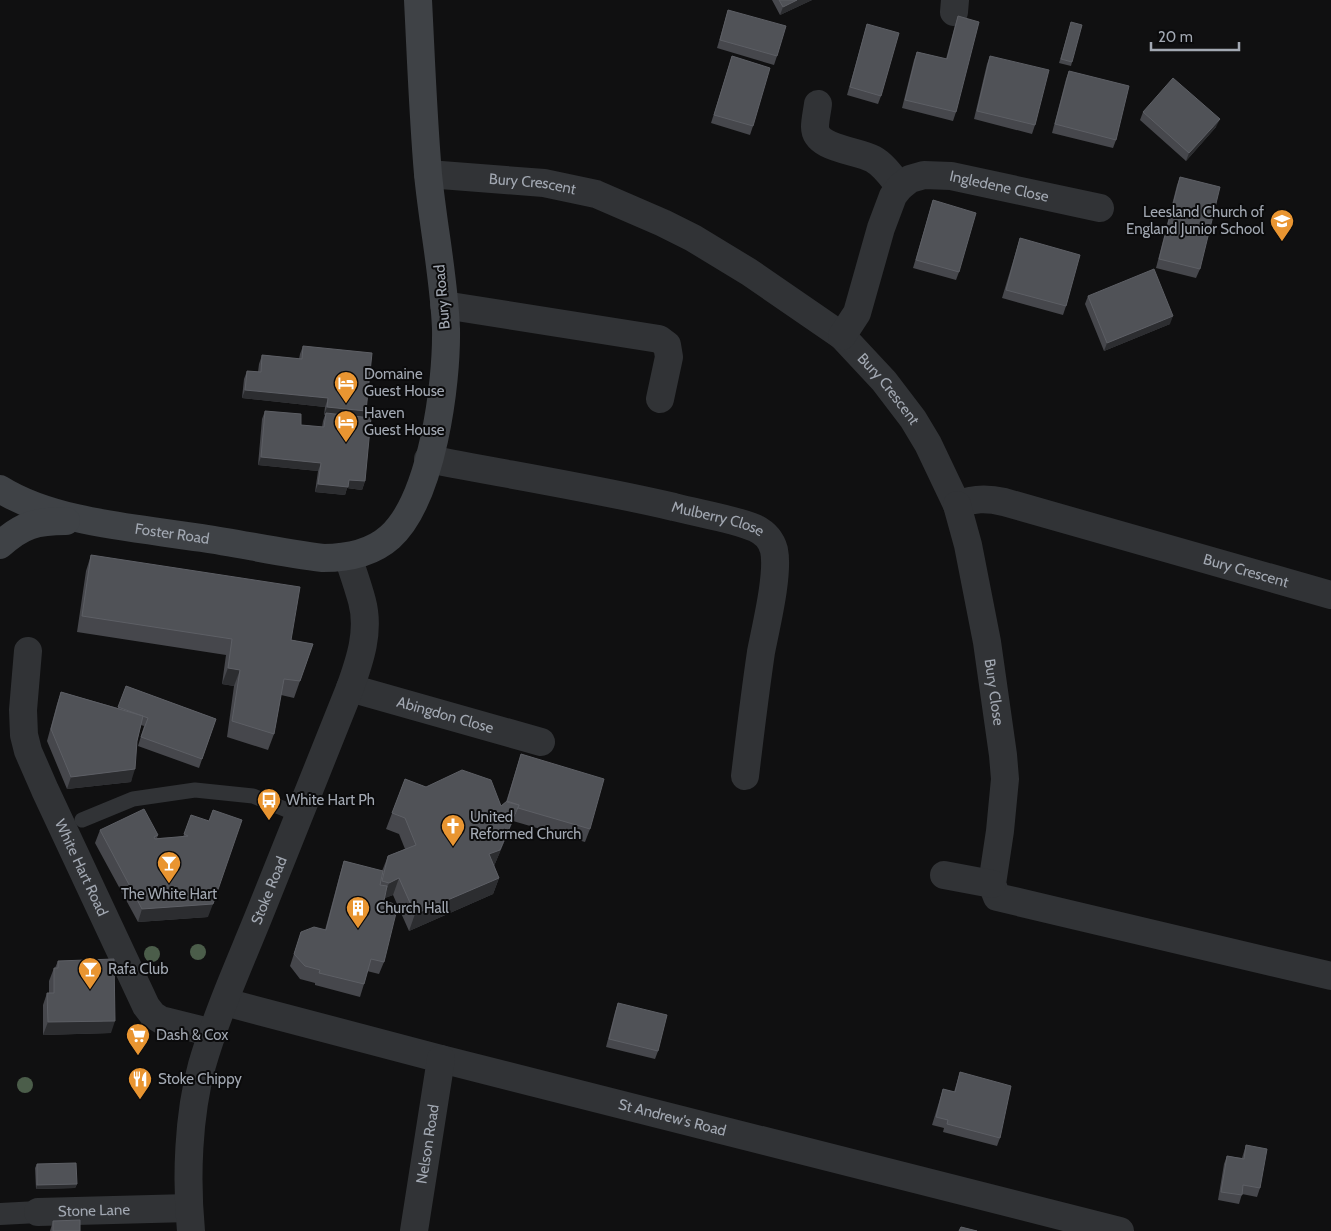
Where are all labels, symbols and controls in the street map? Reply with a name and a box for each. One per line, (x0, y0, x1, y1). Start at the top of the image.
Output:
scale bar (1151, 20, 1238, 52)
text: 20 m (1158, 28, 1193, 46)
street label: Ingledene Close (948, 167, 1051, 206)
street label: Bury Crescent (488, 170, 578, 199)
place label: Leesland Church of England Junior School (1126, 203, 1264, 238)
school or university icon: Leesland Church of England Junior School (1269, 208, 1295, 242)
street label: Bury Road (430, 264, 454, 330)
street label: Bury Crescent (854, 349, 923, 428)
place label: Domaine Guest House (364, 365, 445, 400)
hotel icon: Domaine Guest House (333, 370, 359, 404)
place label: Haven Guest House (364, 404, 445, 439)
hotel icon: Haven Guest House (333, 409, 359, 443)
street label: Mulberry Close (670, 498, 768, 540)
street label: Foster Road (134, 520, 210, 548)
street label: Bury Crescent (1201, 550, 1291, 591)
street label: Bury Close (980, 658, 1008, 727)
street label: Abingdon Close (395, 693, 496, 737)
bus stop icon: White Hart Ph (256, 787, 282, 821)
place label: White Hart Ph (286, 791, 375, 809)
place label: United Reformed Church (470, 808, 582, 843)
church icon: United Reformed Church (440, 813, 466, 847)
street label: White Hart Road (51, 816, 112, 919)
bar icon: The White Hart (156, 850, 182, 884)
street label: Stoke Road (247, 854, 291, 927)
place label: The White Hart (121, 885, 217, 903)
building icon: Church Hall (345, 895, 371, 929)
place label: Church Hall (376, 899, 449, 917)
bar icon: Rafa Club (77, 956, 103, 990)
place label: Rafa Club (108, 960, 169, 978)
supermarket icon: Dash & Cox (125, 1022, 151, 1056)
place label: Dash & Cox (156, 1026, 228, 1044)
restaurant icon: Stoke Chippy (127, 1066, 153, 1100)
place label: Stoke Chippy (158, 1070, 242, 1088)
street label: St Andrew's Road (616, 1095, 728, 1140)
street label: Nelson Road (413, 1103, 443, 1185)
street label: Stone Lane (58, 1201, 131, 1220)

